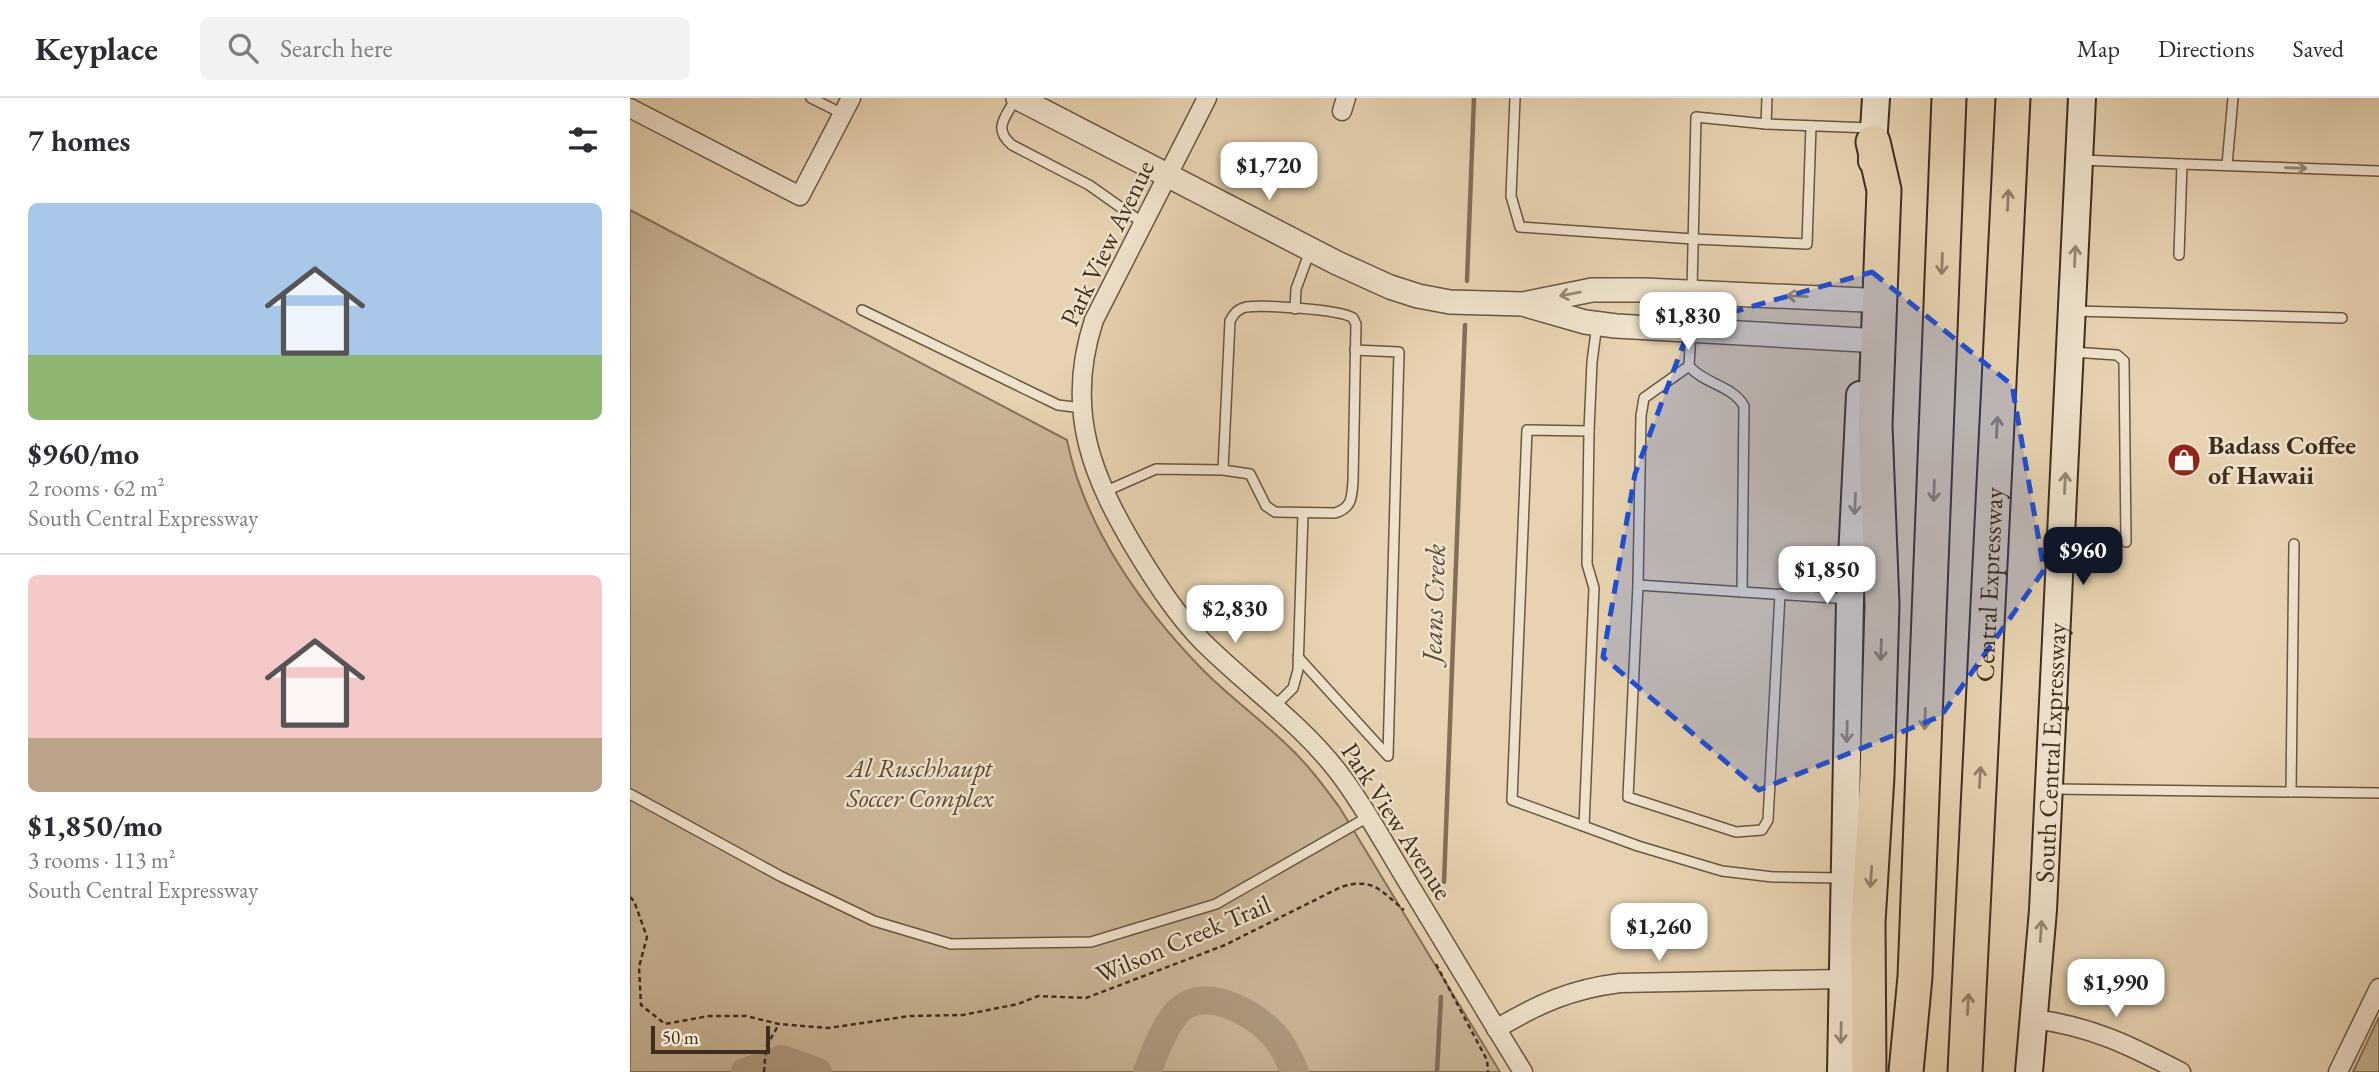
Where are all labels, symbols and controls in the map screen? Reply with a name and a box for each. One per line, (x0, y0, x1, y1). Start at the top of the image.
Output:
search box (200, 17, 690, 80)
text: Keyplace (35, 27, 158, 70)
icon: search (224, 29, 262, 67)
text: Search here (280, 31, 393, 65)
text: Map (2077, 33, 2120, 64)
text: Directions (2158, 33, 2255, 64)
text: Saved (2293, 33, 2344, 64)
text: 7 homes (28, 121, 130, 160)
icon: filters (564, 121, 602, 159)
pin: $1,720 (1212, 142, 1326, 202)
text: $1,720 (1237, 150, 1301, 180)
street label: Park View Avenue (1052, 154, 1162, 332)
one-way arrow (2284, 161, 2307, 174)
one-way arrow (2002, 189, 2015, 212)
one-way arrow (2068, 245, 2081, 268)
icon: home (252, 248, 378, 374)
one-way arrow (1936, 252, 1949, 275)
one-way arrow (1559, 288, 1582, 301)
one-way arrow (1786, 290, 1809, 303)
pin: $1,830 (1631, 292, 1745, 352)
text: $1,830 (1656, 300, 1720, 330)
one-way arrow (1990, 416, 2003, 439)
place label: Badass Coffee of Hawaii (2208, 428, 2356, 492)
text: $960/mo (28, 434, 139, 473)
shop icon: Badass Coffee of Hawaii (2165, 441, 2203, 479)
one-way arrow (2058, 472, 2071, 495)
text: 2 rooms · 62 m² (28, 473, 165, 503)
one-way arrow (1927, 480, 1940, 503)
street label: Central Expressway (1967, 486, 2011, 683)
one-way arrow (1848, 493, 1861, 515)
text: South Central Expressway (28, 503, 258, 533)
pin: $960 (2042, 528, 2124, 587)
text: $960 (2059, 535, 2107, 565)
water label: Jeans Creek (1413, 543, 1453, 669)
pin: $1,850 (1770, 546, 1884, 606)
text: $1,850 (1795, 554, 1859, 584)
pin: $2,830 (1178, 586, 1292, 645)
text: $2,830 (1203, 593, 1267, 623)
icon: home (252, 620, 378, 746)
street label: South Central Expressway (2027, 621, 2074, 884)
one-way arrow (1874, 638, 1888, 661)
one-way arrow (1918, 707, 1931, 730)
one-way arrow (1840, 720, 1854, 743)
street label: Park View Avenue (1334, 736, 1460, 906)
park label: Al Ruschhaupt Soccer Complex (846, 751, 995, 815)
one-way arrow (1973, 765, 1986, 788)
text: $1,850/mo (28, 806, 162, 845)
text: 3 rooms · 113 m² (28, 845, 176, 875)
one-way arrow (1864, 865, 1877, 888)
text: South Central Expressway (28, 875, 258, 905)
street label: Wilson Creek Trail (1090, 887, 1276, 991)
pin: $1,260 (1602, 904, 1716, 963)
text: $1,260 (1627, 911, 1691, 941)
one-way arrow (2035, 920, 2048, 943)
pin: $1,990 (2059, 960, 2173, 1019)
text: $1,990 (2084, 967, 2148, 997)
one-way arrow (1962, 993, 1975, 1016)
one-way arrow (1835, 1021, 1848, 1044)
scale bar (651, 1023, 770, 1055)
text: 50 m (662, 1025, 699, 1050)

